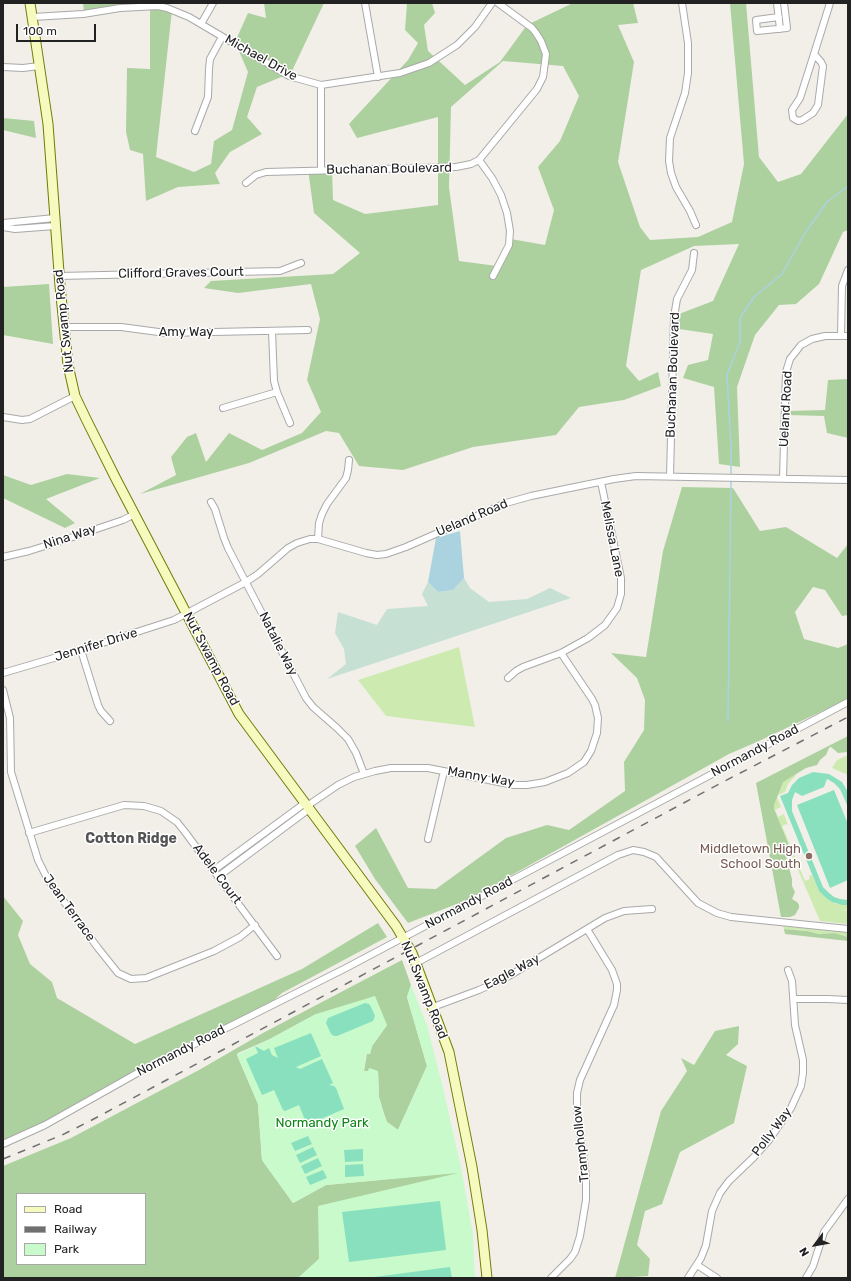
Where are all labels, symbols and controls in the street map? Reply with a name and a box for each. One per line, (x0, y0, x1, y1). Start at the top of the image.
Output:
scale bar (18, 16, 98, 42)
text: 100 m (23, 24, 57, 38)
street label: Michael Drive (222, 32, 300, 84)
street label: Buchanan Boulevard (326, 160, 452, 178)
street label: Clifford Graves Court (118, 264, 244, 282)
street label: Nut Swamp Road (51, 269, 77, 373)
street label: Buchanan Boulevard (663, 312, 683, 438)
street label: Amy Way (159, 324, 213, 340)
street label: Ueland Road (776, 370, 796, 448)
street label: Ueland Road (434, 496, 510, 540)
street label: Melissa Lane (597, 500, 627, 578)
street label: Nina Way (42, 521, 98, 553)
street label: Nut Swamp Road (180, 609, 242, 709)
street label: Natalie Way (255, 609, 301, 679)
street label: Jennifer Drive (53, 625, 139, 665)
street label: Normandy Road (709, 721, 801, 781)
street label: Manny Way (446, 763, 516, 791)
district label: Cotton Ridge (85, 831, 177, 847)
street label: Adele Court (189, 841, 245, 907)
place label: Middletown High School South (700, 841, 801, 872)
marker: Middletown High School South (804, 851, 814, 861)
street label: Jean Terrace (40, 872, 98, 944)
street label: Normandy Road (423, 873, 515, 933)
street label: Nut Swamp Road (397, 939, 451, 1041)
street label: Eagle Way (482, 951, 542, 993)
street label: Normandy Road (134, 1022, 228, 1080)
street label: Tramphollow (569, 1105, 593, 1183)
street label: Polly Way (749, 1105, 795, 1159)
park label: Normandy Park (275, 1115, 369, 1131)
legend (16, 1193, 146, 1265)
text: Road (54, 1202, 82, 1216)
text: Railway (54, 1222, 97, 1236)
north arrow (795, 1225, 835, 1265)
text: Park (54, 1242, 79, 1256)
text: N (797, 1245, 812, 1258)

